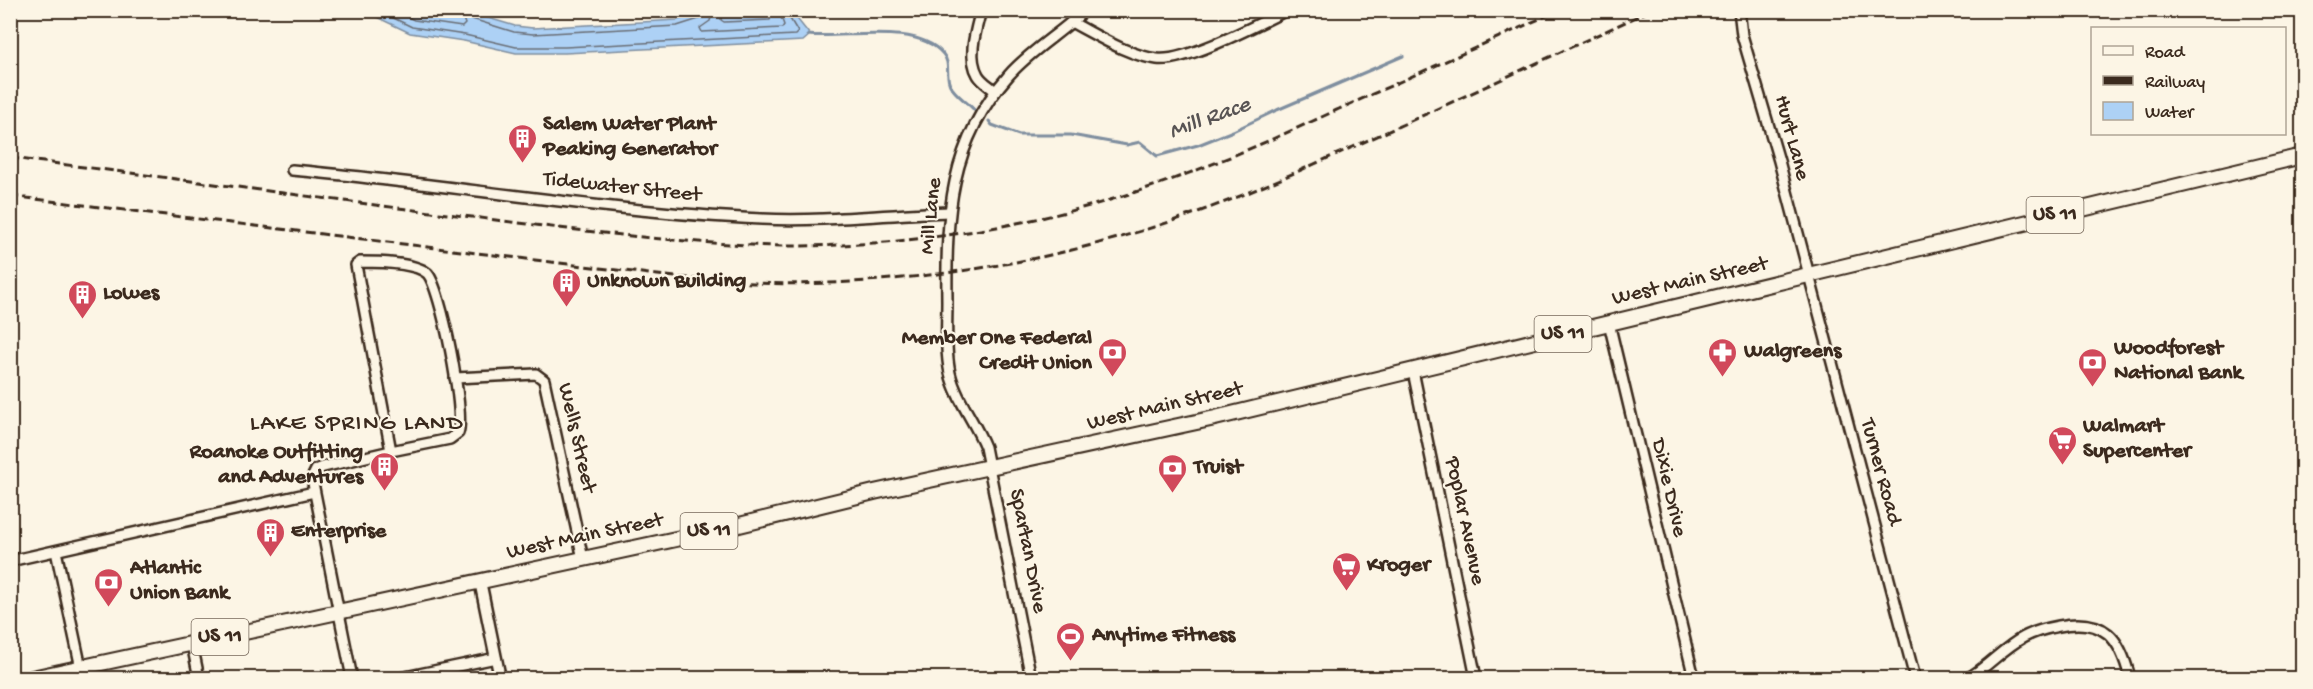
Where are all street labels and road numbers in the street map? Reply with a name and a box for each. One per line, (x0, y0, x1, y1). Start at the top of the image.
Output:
street label: Hurt Lane (1767, 93, 1815, 184)
street label: Tidewater Street (540, 167, 704, 209)
street label: Mill Lane (915, 176, 949, 256)
road number: US 11 (2026, 197, 2084, 233)
street label: West Main Street (1610, 251, 1772, 313)
road number: US 11 (1534, 316, 1592, 352)
street label: West Main Street (1085, 376, 1247, 438)
street label: Wells Street (551, 381, 602, 497)
street label: Turner Road (1853, 414, 1907, 530)
street label: Dixie Drive (1644, 434, 1692, 540)
street label: Poplar Avenue (1437, 453, 1490, 588)
street label: Spartan Drive (1002, 487, 1052, 616)
street label: West Main Street (505, 507, 667, 566)
road number: US 11 (680, 513, 738, 549)
road number: US 11 (192, 619, 248, 655)

